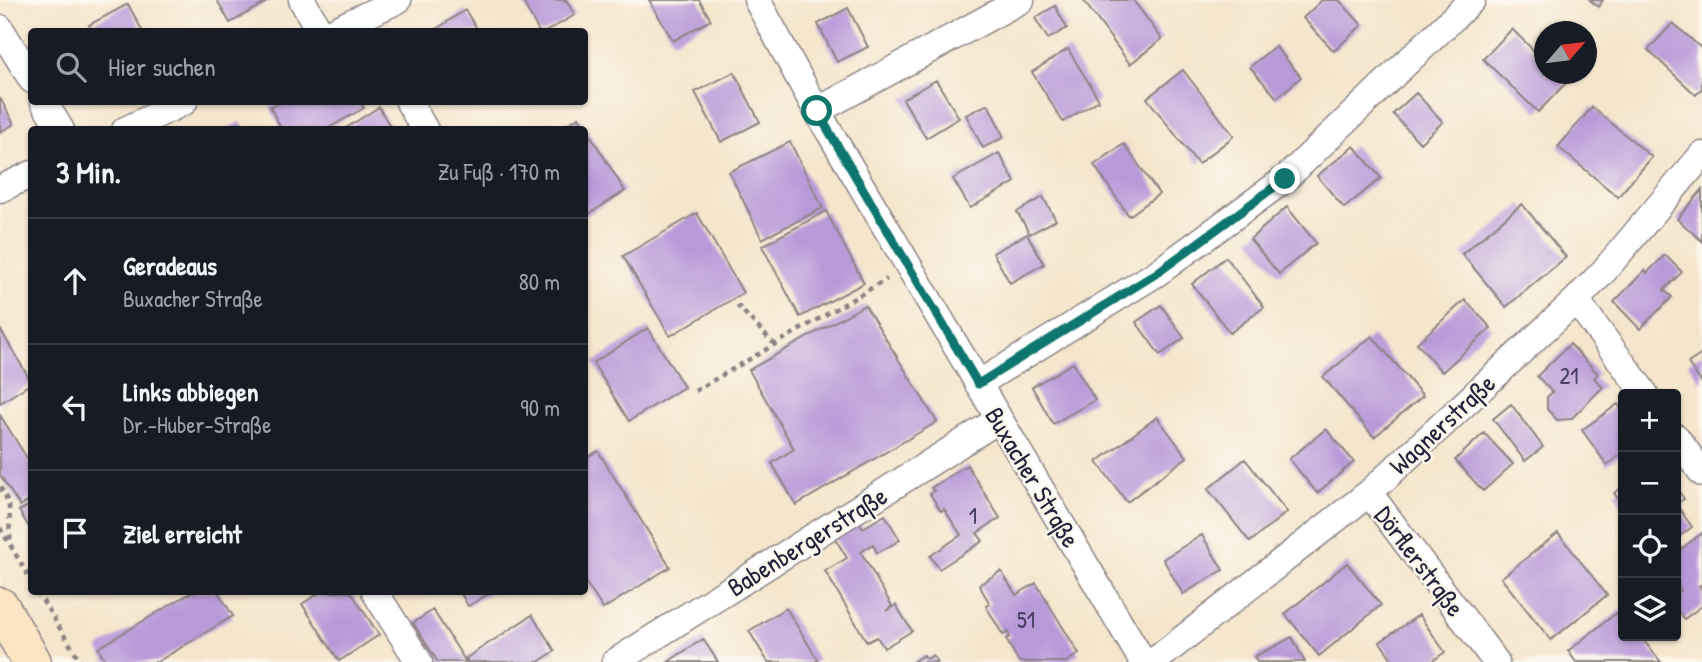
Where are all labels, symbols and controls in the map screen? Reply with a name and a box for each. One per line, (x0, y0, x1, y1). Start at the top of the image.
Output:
north arrow (1534, 21, 1597, 84)
search box (28, 28, 588, 105)
icon: search (52, 48, 90, 86)
text: Hier suchen (108, 49, 216, 84)
route start (801, 95, 832, 126)
text: 3 Min. (56, 152, 121, 192)
text: Zu Fuß · 170 m (438, 156, 560, 187)
route end (1269, 163, 1300, 194)
text: Geradeaus (123, 248, 217, 283)
icon: ahead (56, 262, 94, 300)
text: 80 m (519, 266, 560, 297)
text: Buxacher Straße (123, 283, 263, 314)
house number: 21 (1559, 360, 1579, 391)
street label: Wagnerstraße (1381, 366, 1503, 482)
text: Links abbiegen (123, 374, 259, 409)
icon: left (56, 388, 94, 426)
map controls (1618, 389, 1681, 641)
button: + (1618, 389, 1681, 452)
text: 90 m (520, 392, 560, 423)
street label: Buxacher Straße (977, 400, 1089, 554)
text: Dr.-Huber-Straße (123, 409, 271, 440)
button: − (1618, 452, 1681, 515)
street label: Babenbergerstraße (720, 478, 894, 604)
street label: Dörflerstraße (1367, 499, 1473, 623)
house number: 1 (969, 500, 977, 531)
icon: arrive (56, 514, 94, 552)
button: locate (1618, 515, 1681, 578)
text: Ziel erreicht (123, 516, 242, 551)
button: layers (1618, 578, 1681, 641)
house number: 51 (1017, 604, 1035, 635)

